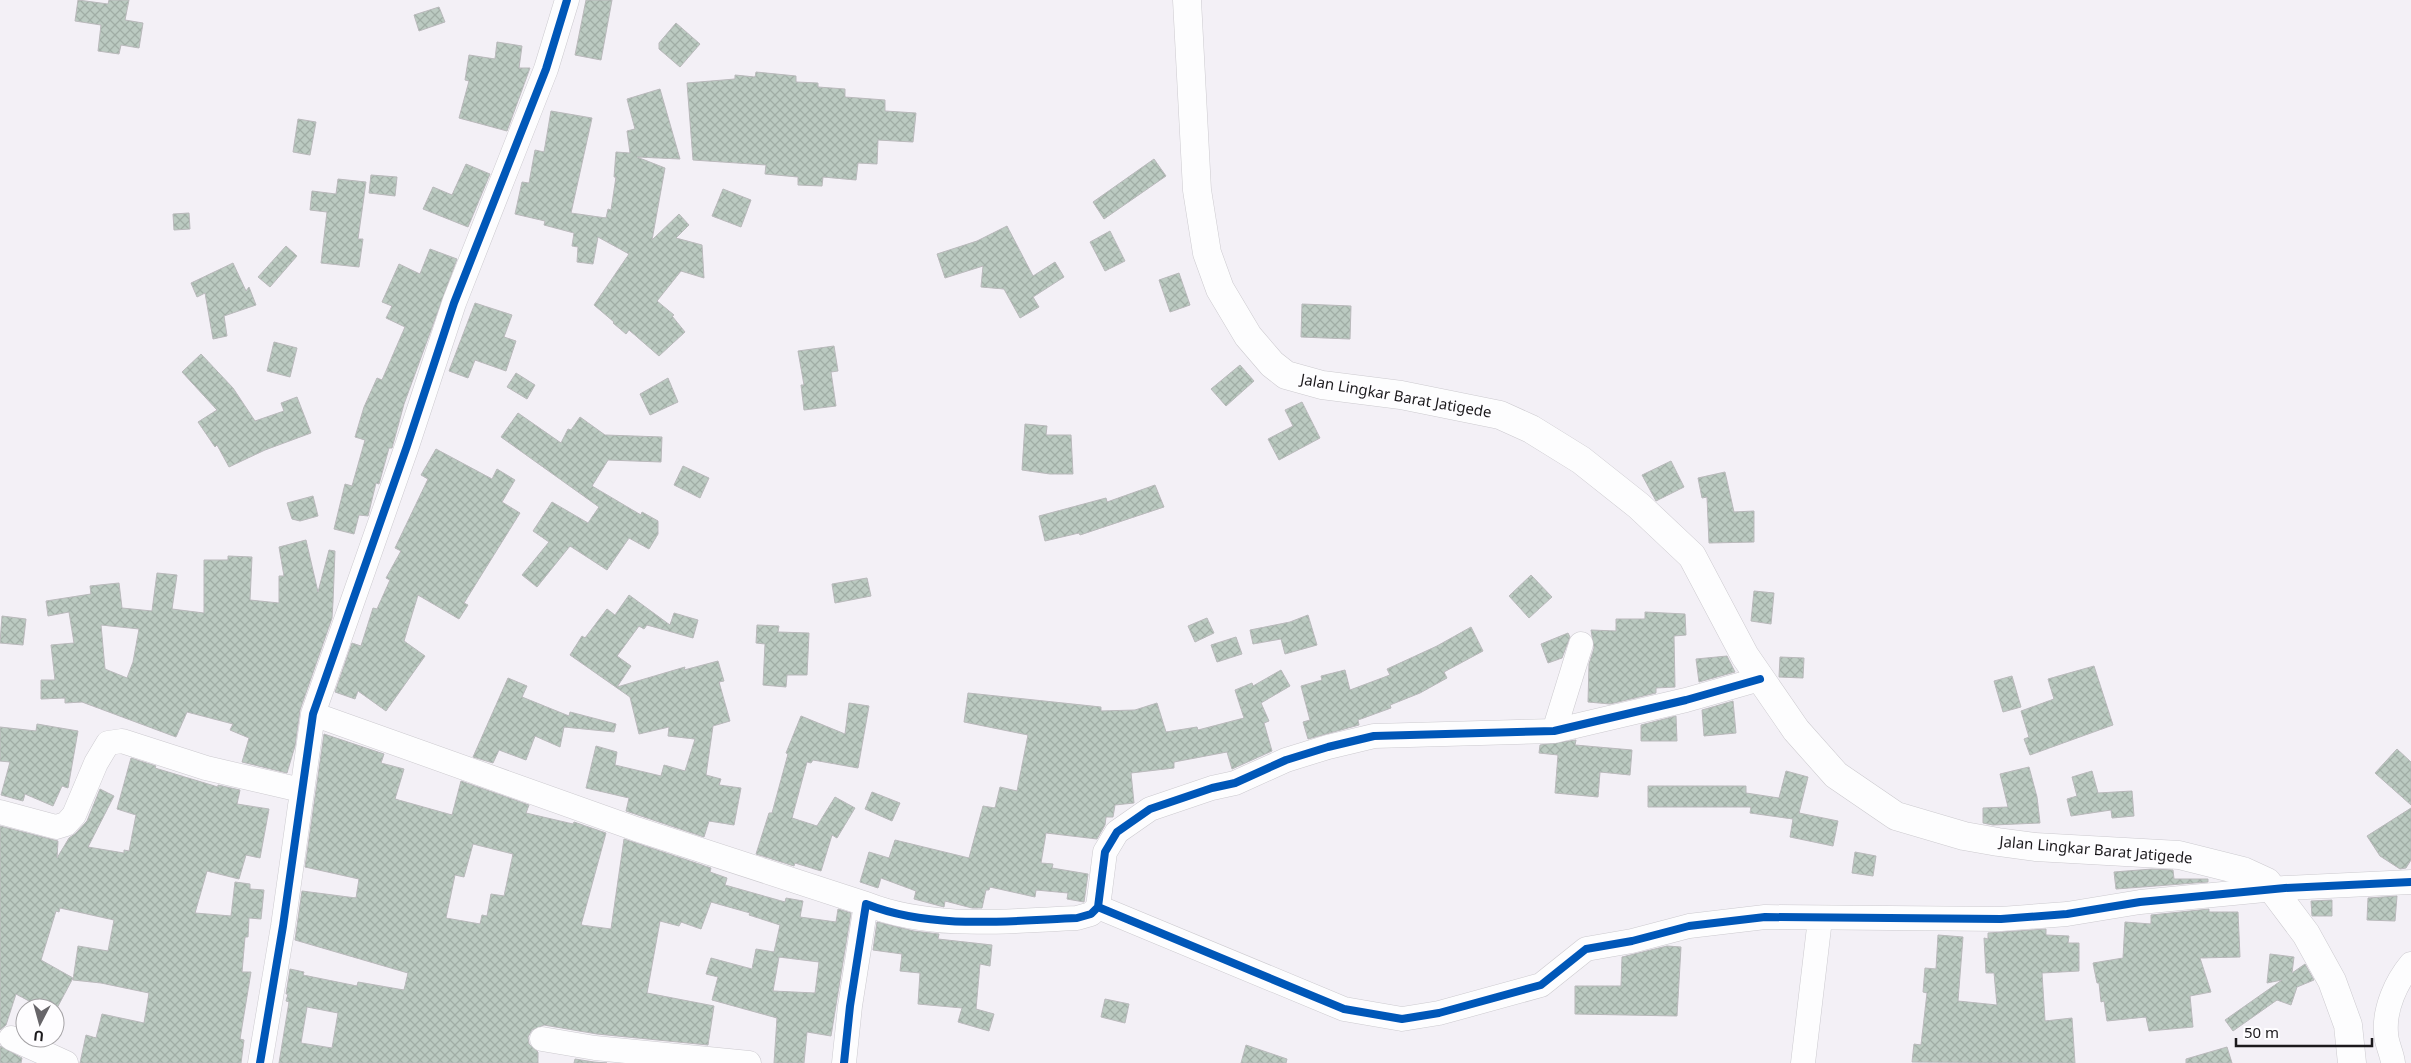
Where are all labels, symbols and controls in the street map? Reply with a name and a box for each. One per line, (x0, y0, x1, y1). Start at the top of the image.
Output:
street label: Jalan Lingkar Barat Jatigede (1297, 368, 1493, 422)
street label: Jalan Lingkar Barat Jatigede (1997, 830, 2193, 867)
north arrow (15, 998, 65, 1048)
scale bar (2236, 1016, 2372, 1048)
text: 50 m (2244, 1022, 2279, 1042)
text: U (32, 1026, 45, 1046)

